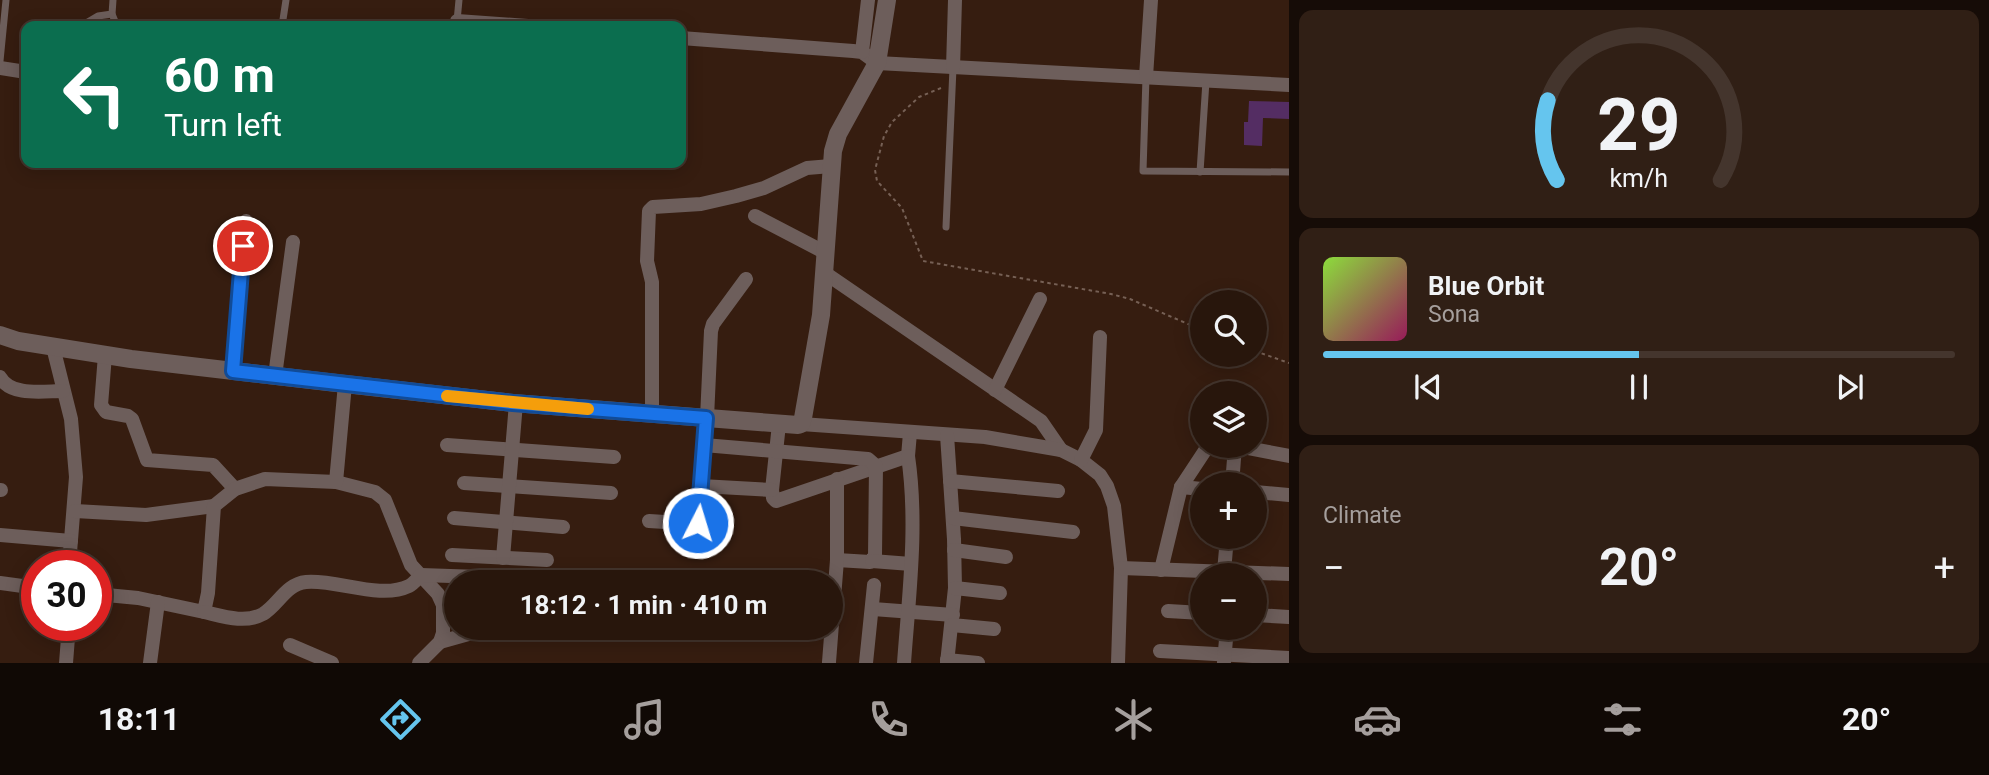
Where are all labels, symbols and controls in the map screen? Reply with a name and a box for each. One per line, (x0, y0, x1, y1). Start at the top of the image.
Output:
text: 60 m (164, 47, 275, 104)
icon: left (49, 49, 140, 140)
text: 29 (1597, 82, 1681, 168)
text: Turn left (164, 106, 282, 144)
text: km/h (1610, 164, 1668, 193)
pin (213, 216, 273, 276)
icon: arrive (224, 227, 262, 265)
text: Blue Orbit (1428, 271, 1544, 301)
map controls (1190, 290, 1267, 640)
button: search (1190, 290, 1267, 367)
text: Sona (1428, 301, 1480, 328)
icon: previous (1409, 368, 1447, 406)
icon: pause (1620, 368, 1658, 406)
icon: next (1831, 368, 1869, 406)
button: layers (1190, 381, 1267, 458)
button: + (1190, 472, 1267, 549)
position arrow (661, 486, 735, 560)
text: Climate (1323, 502, 1402, 529)
text: 20° (1599, 537, 1679, 598)
text: − (1323, 546, 1345, 590)
text: + (1933, 546, 1955, 590)
speed limit sign: 30 (21, 550, 112, 641)
button: − (1190, 563, 1267, 640)
text: 18:12 · 1 min · 410 m (520, 590, 767, 620)
icon: directions (376, 695, 425, 744)
icon: music (620, 695, 669, 744)
icon: phone (864, 695, 913, 744)
icon: climate (1109, 695, 1158, 744)
icon: car (1353, 695, 1402, 744)
icon: filters (1598, 695, 1647, 744)
text: 18:11 (98, 700, 180, 738)
text: 20° (1842, 700, 1891, 738)

